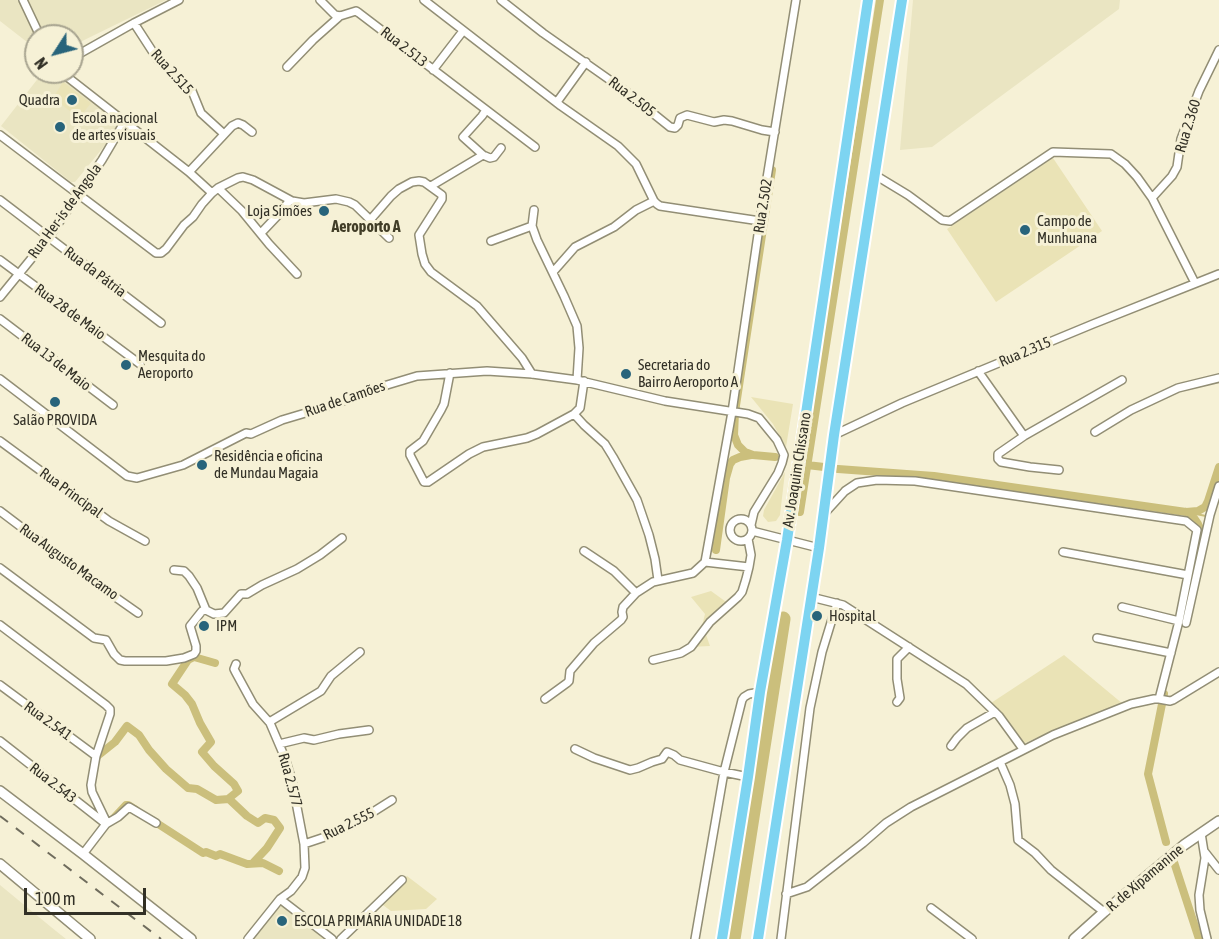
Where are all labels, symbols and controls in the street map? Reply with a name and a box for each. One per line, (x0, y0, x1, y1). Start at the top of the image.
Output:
street label: Rua 2.513 (377, 23, 431, 71)
north arrow (24, 24, 84, 84)
street label: Rua 2.515 (147, 46, 197, 98)
text: N (31, 54, 51, 73)
street label: Rua 2.505 (605, 73, 659, 121)
place label: Quadra (19, 91, 60, 109)
marker: Quadra (65, 93, 79, 107)
street label: Rua 2.360 (1171, 97, 1205, 155)
place label: Escola nacional de artes visuais (72, 109, 158, 144)
marker: Escola nacional de artes visuais (53, 120, 67, 134)
street label: Rua Her-is de Angola (25, 160, 105, 262)
street label: Rua 2.502 (750, 178, 776, 234)
place label: Loja Simões (247, 202, 312, 220)
marker: Loja Simões (317, 204, 331, 218)
place label: Campo de Munhuana (1037, 212, 1097, 247)
district label: Aeroporto A (331, 217, 401, 237)
marker: Campo de Munhuana (1018, 223, 1032, 237)
street label: Rua da Pátria (60, 243, 130, 301)
street label: Rua 28 de Maio (31, 280, 109, 344)
street label: Rua 13 de Maio (18, 329, 94, 395)
street label: Rua 2.315 (996, 333, 1054, 371)
place label: Mesquita do Aeroporto (138, 347, 205, 382)
place label: Secretaria do Bairro Aeroporto A (638, 356, 738, 391)
marker: Mesquita do Aeroporto (119, 358, 133, 372)
marker: Secretaria do Bairro Aeroporto A (619, 367, 633, 381)
street label: Rua de Camões (303, 377, 387, 421)
marker: Salão PROVIDA (48, 395, 62, 409)
place label: Salão PROVIDA (13, 411, 97, 429)
street label: Av. Joaquim Chissano (779, 411, 815, 529)
place label: Residência e oficina de Mundau Magaia (214, 447, 323, 482)
marker: Residência e oficina de Mundau Magaia (195, 458, 209, 472)
street label: Rua Principal (36, 464, 106, 522)
street label: Rua Augusto Macamo (16, 520, 122, 604)
place label: Hospital (829, 607, 876, 625)
marker: Hospital (810, 609, 824, 623)
place label: IPM (216, 617, 237, 635)
marker: IPM (197, 619, 211, 633)
street label: Rua 2.541 (21, 698, 75, 744)
street label: Rua 2.577 (274, 751, 306, 809)
street label: Rua 2.543 (26, 759, 80, 807)
street label: Rua 2.555 (320, 804, 378, 844)
street label: R. de Xipamanine (1103, 841, 1187, 915)
scale bar (27, 876, 148, 914)
text: 100 m (35, 888, 76, 909)
place label: ESCOLA PRIMÁRIA UNIDADE 18 (294, 912, 462, 930)
marker: ESCOLA PRIMÁRIA UNIDADE 18 (275, 914, 289, 928)

